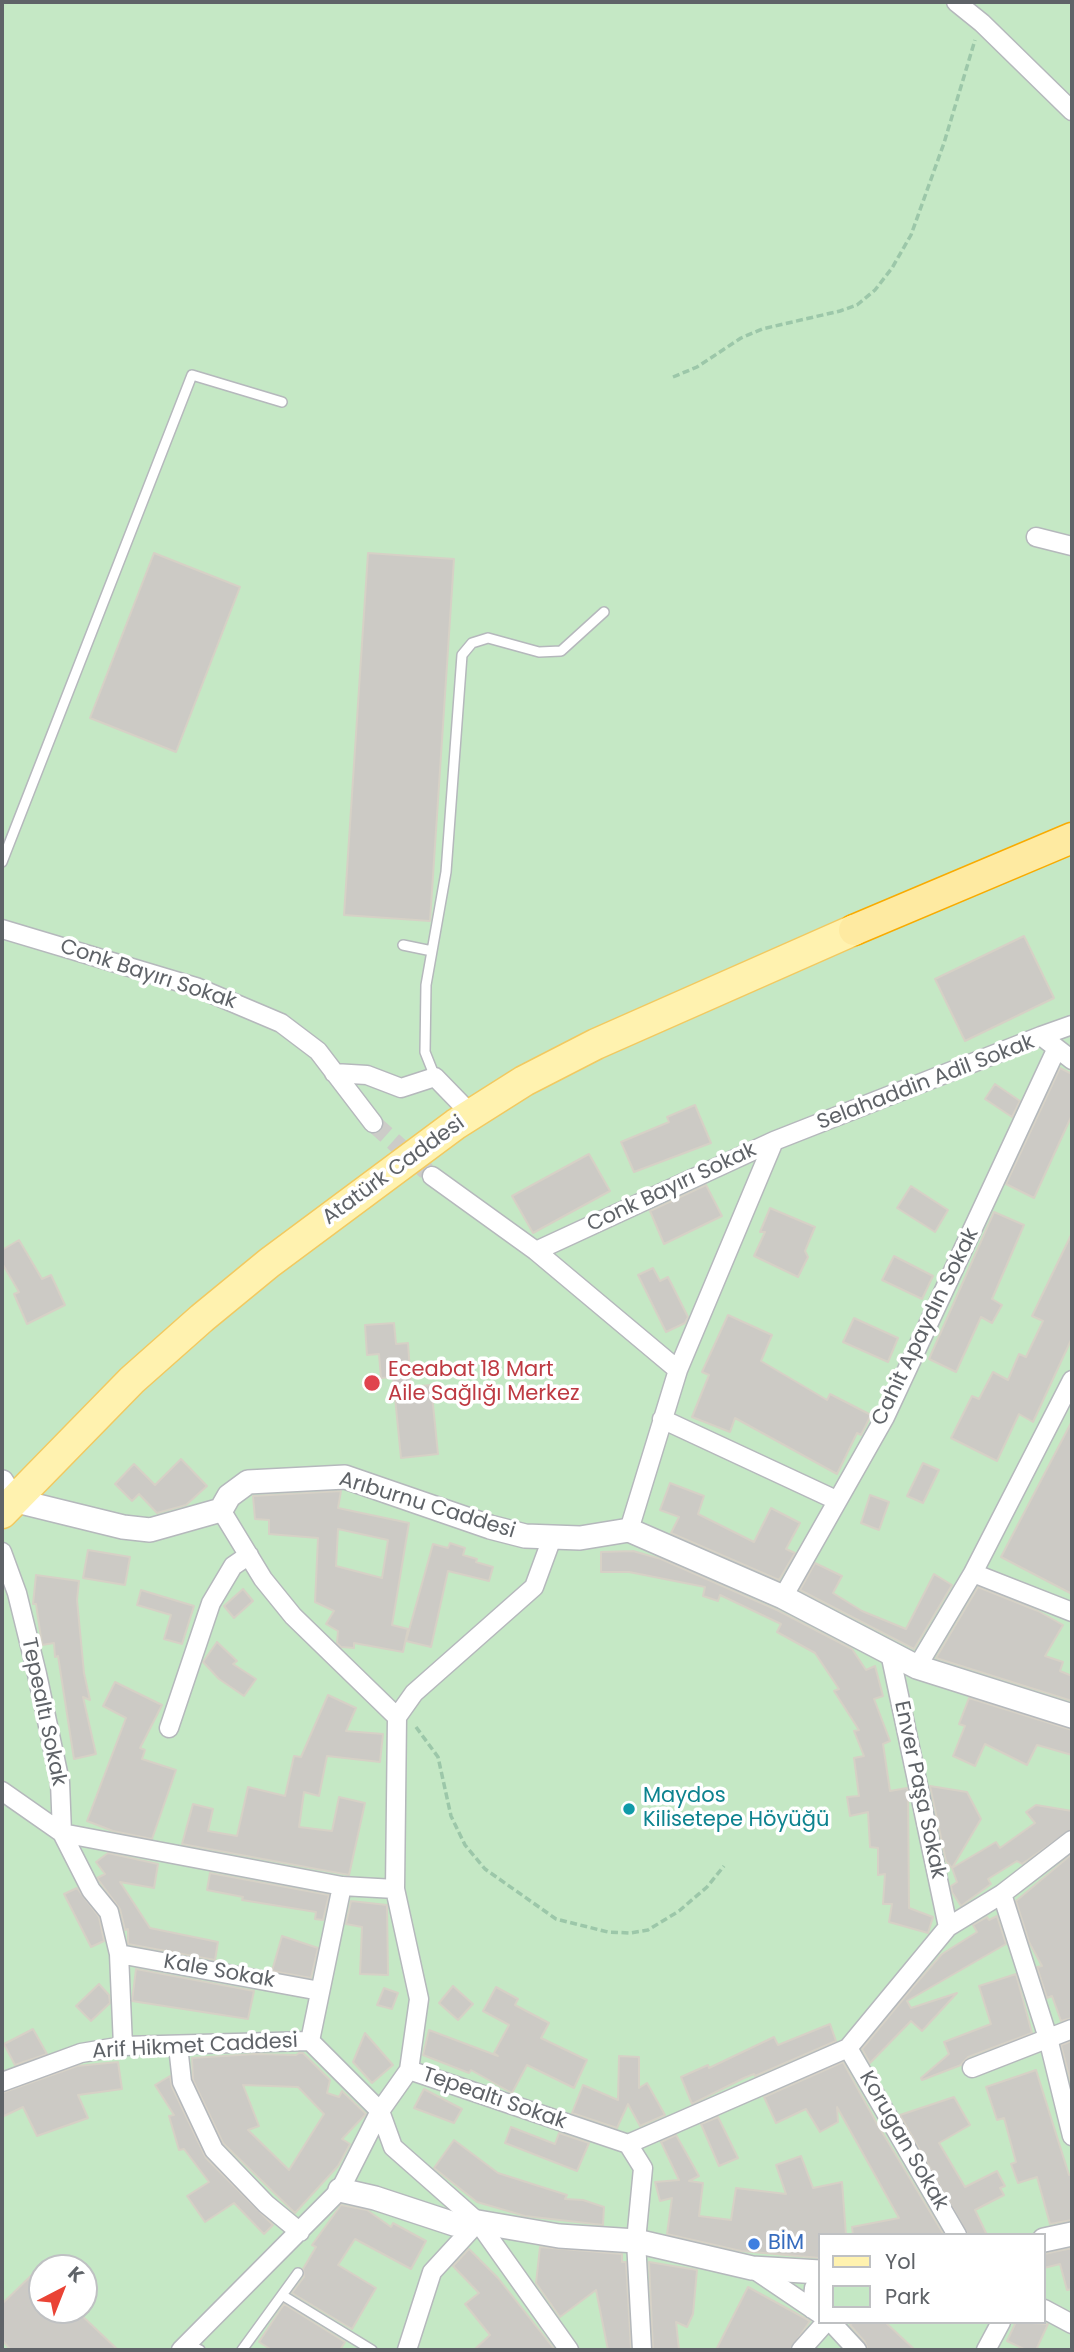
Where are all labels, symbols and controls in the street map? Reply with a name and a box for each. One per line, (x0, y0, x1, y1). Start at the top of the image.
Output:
street label: Conk Bayırı Sokak (57, 935, 239, 1015)
street label: Selahaddin Adil Sokak (814, 1030, 1038, 1136)
street label: Atatürk Caddesi (318, 1111, 470, 1231)
street label: Conk Bayırı Sokak (583, 1138, 761, 1238)
street label: Cahit Apaydın Sokak (867, 1224, 985, 1430)
place label: Eceabat 18 Mart Aile Sağlığı Merkez (388, 1358, 579, 1408)
marker: Eceabat 18 Mart Aile Sağlığı Merkez (362, 1373, 382, 1393)
street label: Arıburnu Caddesi (336, 1467, 518, 1545)
street label: Tepealtı Sokak (15, 1636, 71, 1788)
street label: Enver Paşa Sokak (888, 1699, 950, 1881)
place label: Maydos Kilisetepe Höyüğü (643, 1784, 829, 1834)
marker: Maydos Kilisetepe Höyüğü (621, 1801, 637, 1817)
street label: Kale Sokak (162, 1950, 276, 1994)
street label: Arif Hikmet Caddesi (91, 2029, 299, 2065)
street label: Tepealtı Sokak (419, 2063, 569, 2135)
street label: Korugan Sokak (853, 2067, 953, 2215)
place label: BİM (768, 2231, 804, 2257)
legend (818, 2233, 1046, 2324)
marker: BİM (746, 2236, 762, 2252)
text: Yol (885, 2247, 916, 2276)
north arrow (28, 2254, 98, 2324)
text: K (62, 2260, 90, 2289)
text: Park (885, 2282, 930, 2311)

